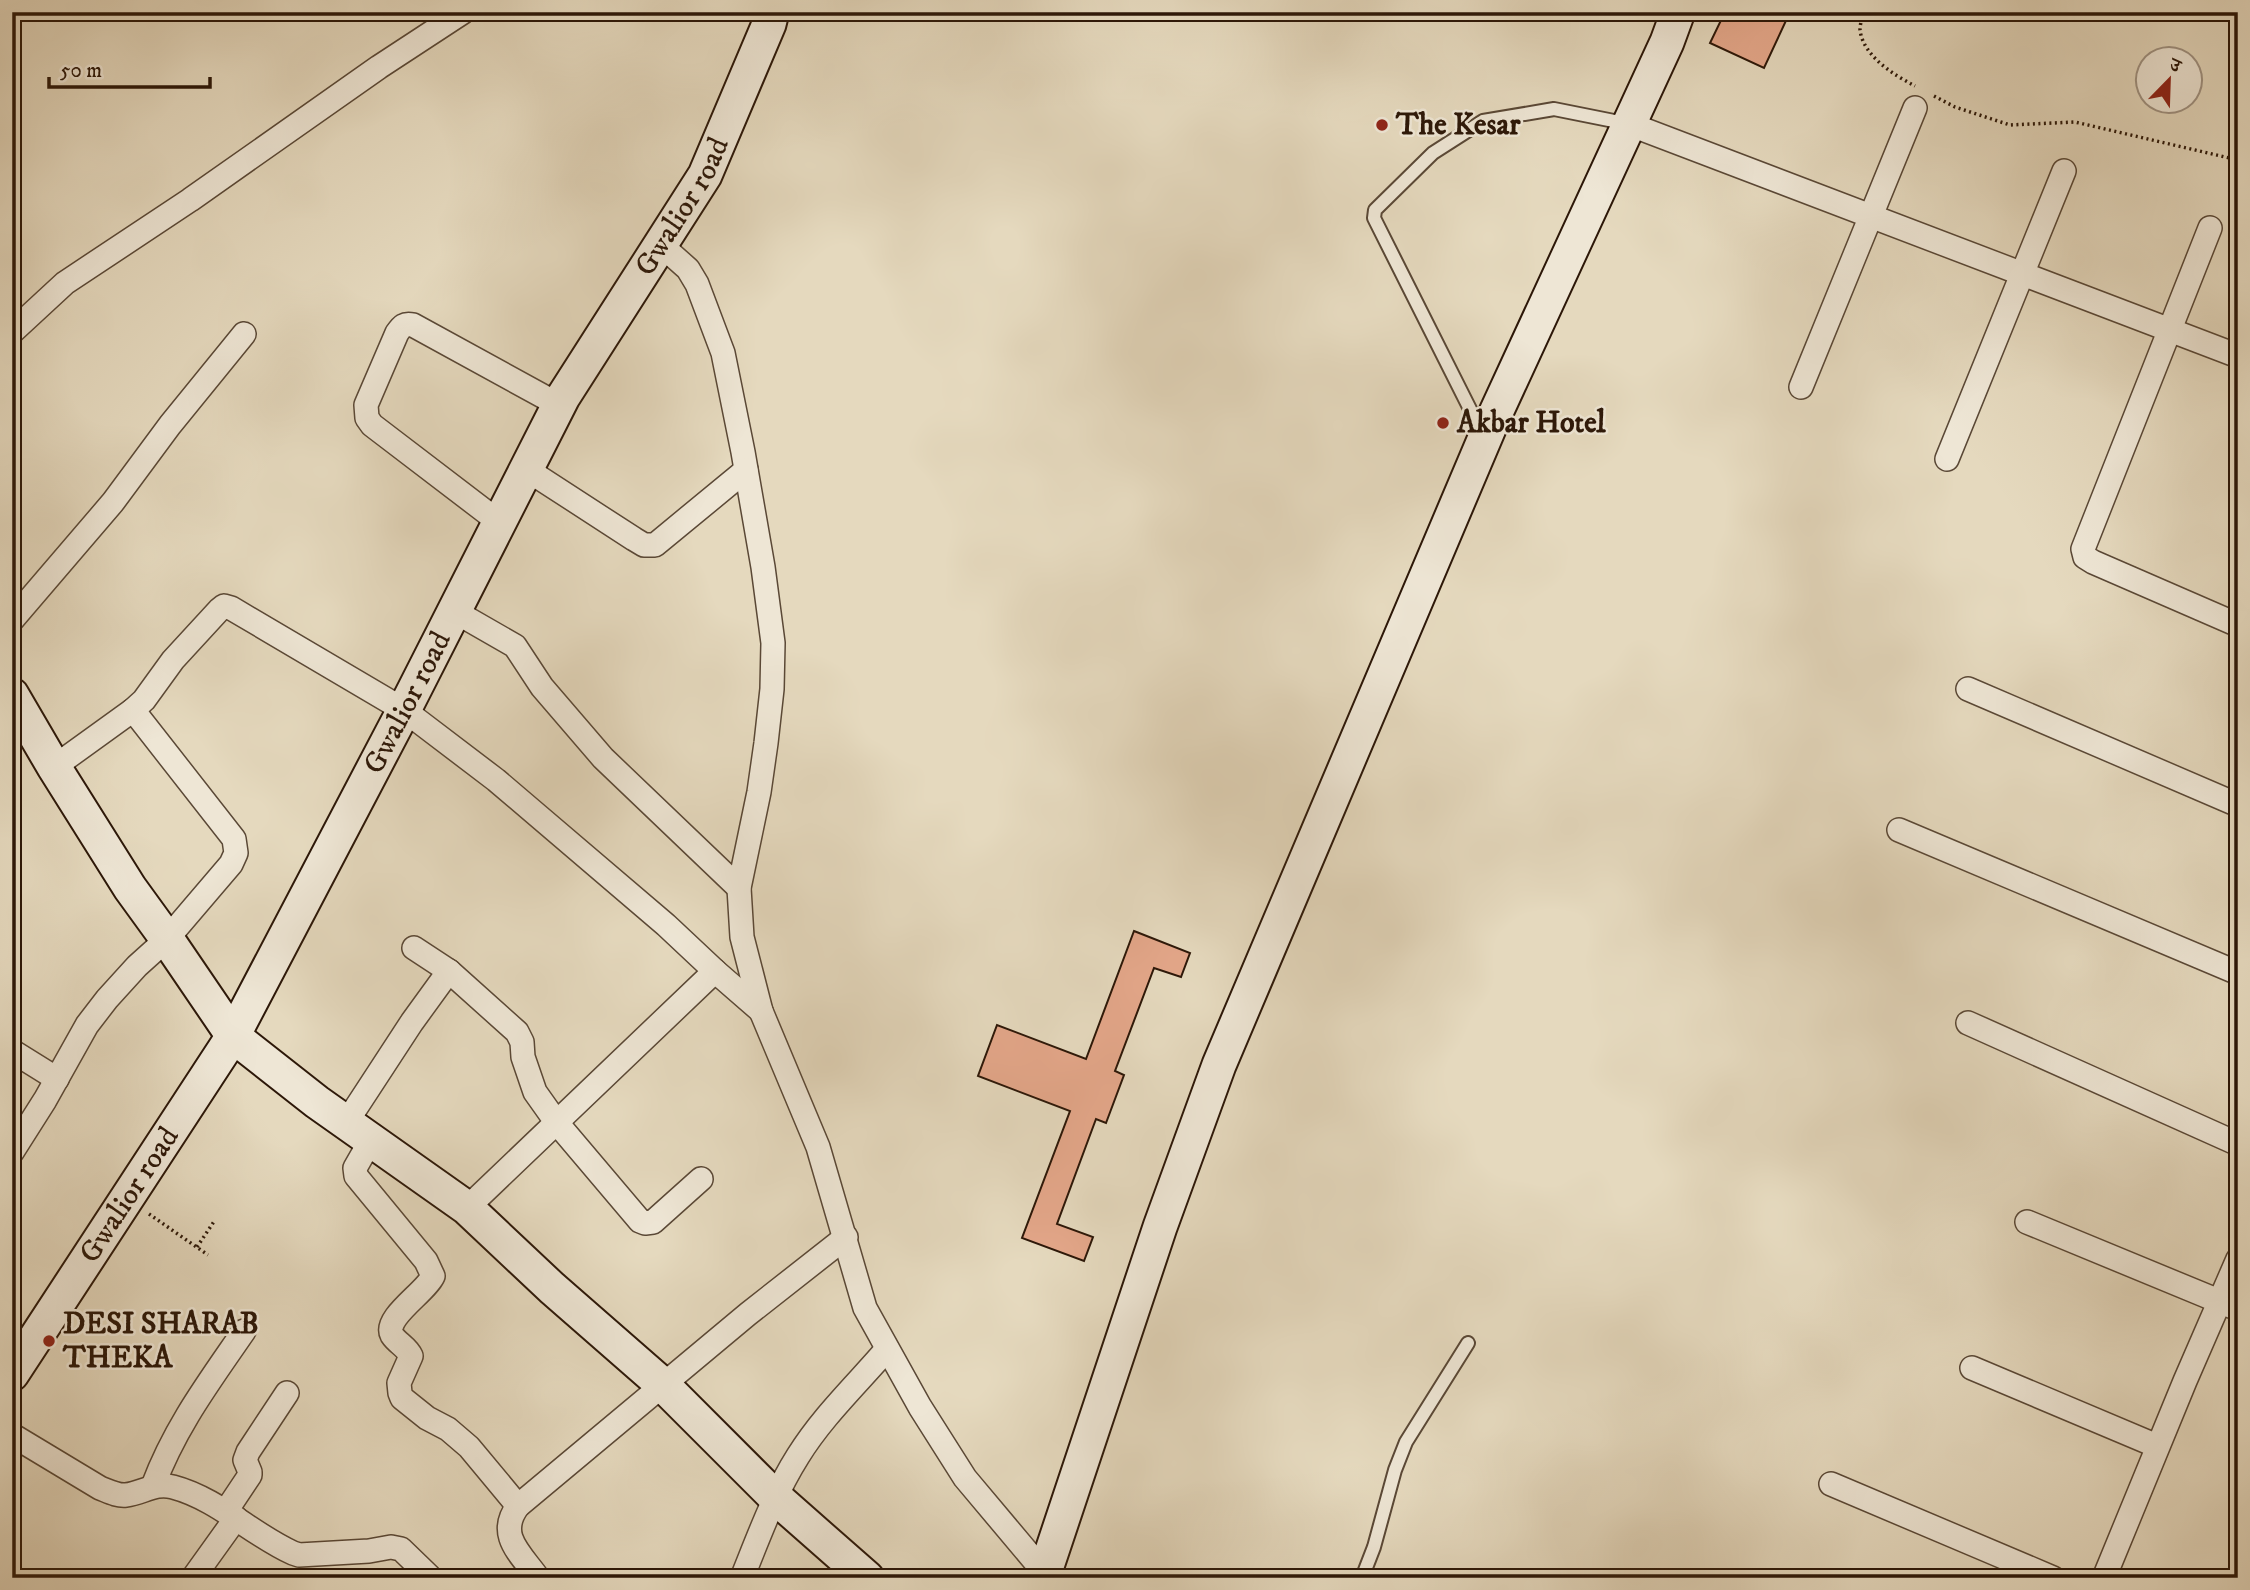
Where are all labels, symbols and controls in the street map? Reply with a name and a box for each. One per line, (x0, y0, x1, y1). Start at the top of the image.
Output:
scale bar (49, 46, 210, 90)
north arrow (2134, 46, 2204, 116)
text: उ (2164, 52, 2185, 79)
text: 50 m (60, 58, 102, 84)
place label: The Kesar (1395, 107, 1521, 144)
marker: The Kesar (1374, 117, 1390, 133)
street label: Gwalior road (627, 132, 737, 283)
place label: Akbar Hotel (1456, 405, 1607, 442)
marker: Akbar Hotel (1435, 415, 1451, 431)
street label: Gwalior road (355, 625, 459, 780)
street label: Gwalior road (71, 1120, 187, 1270)
place label: DESI SHARAB THEKA (62, 1306, 259, 1377)
marker: DESI SHARAB THEKA (41, 1333, 57, 1349)

